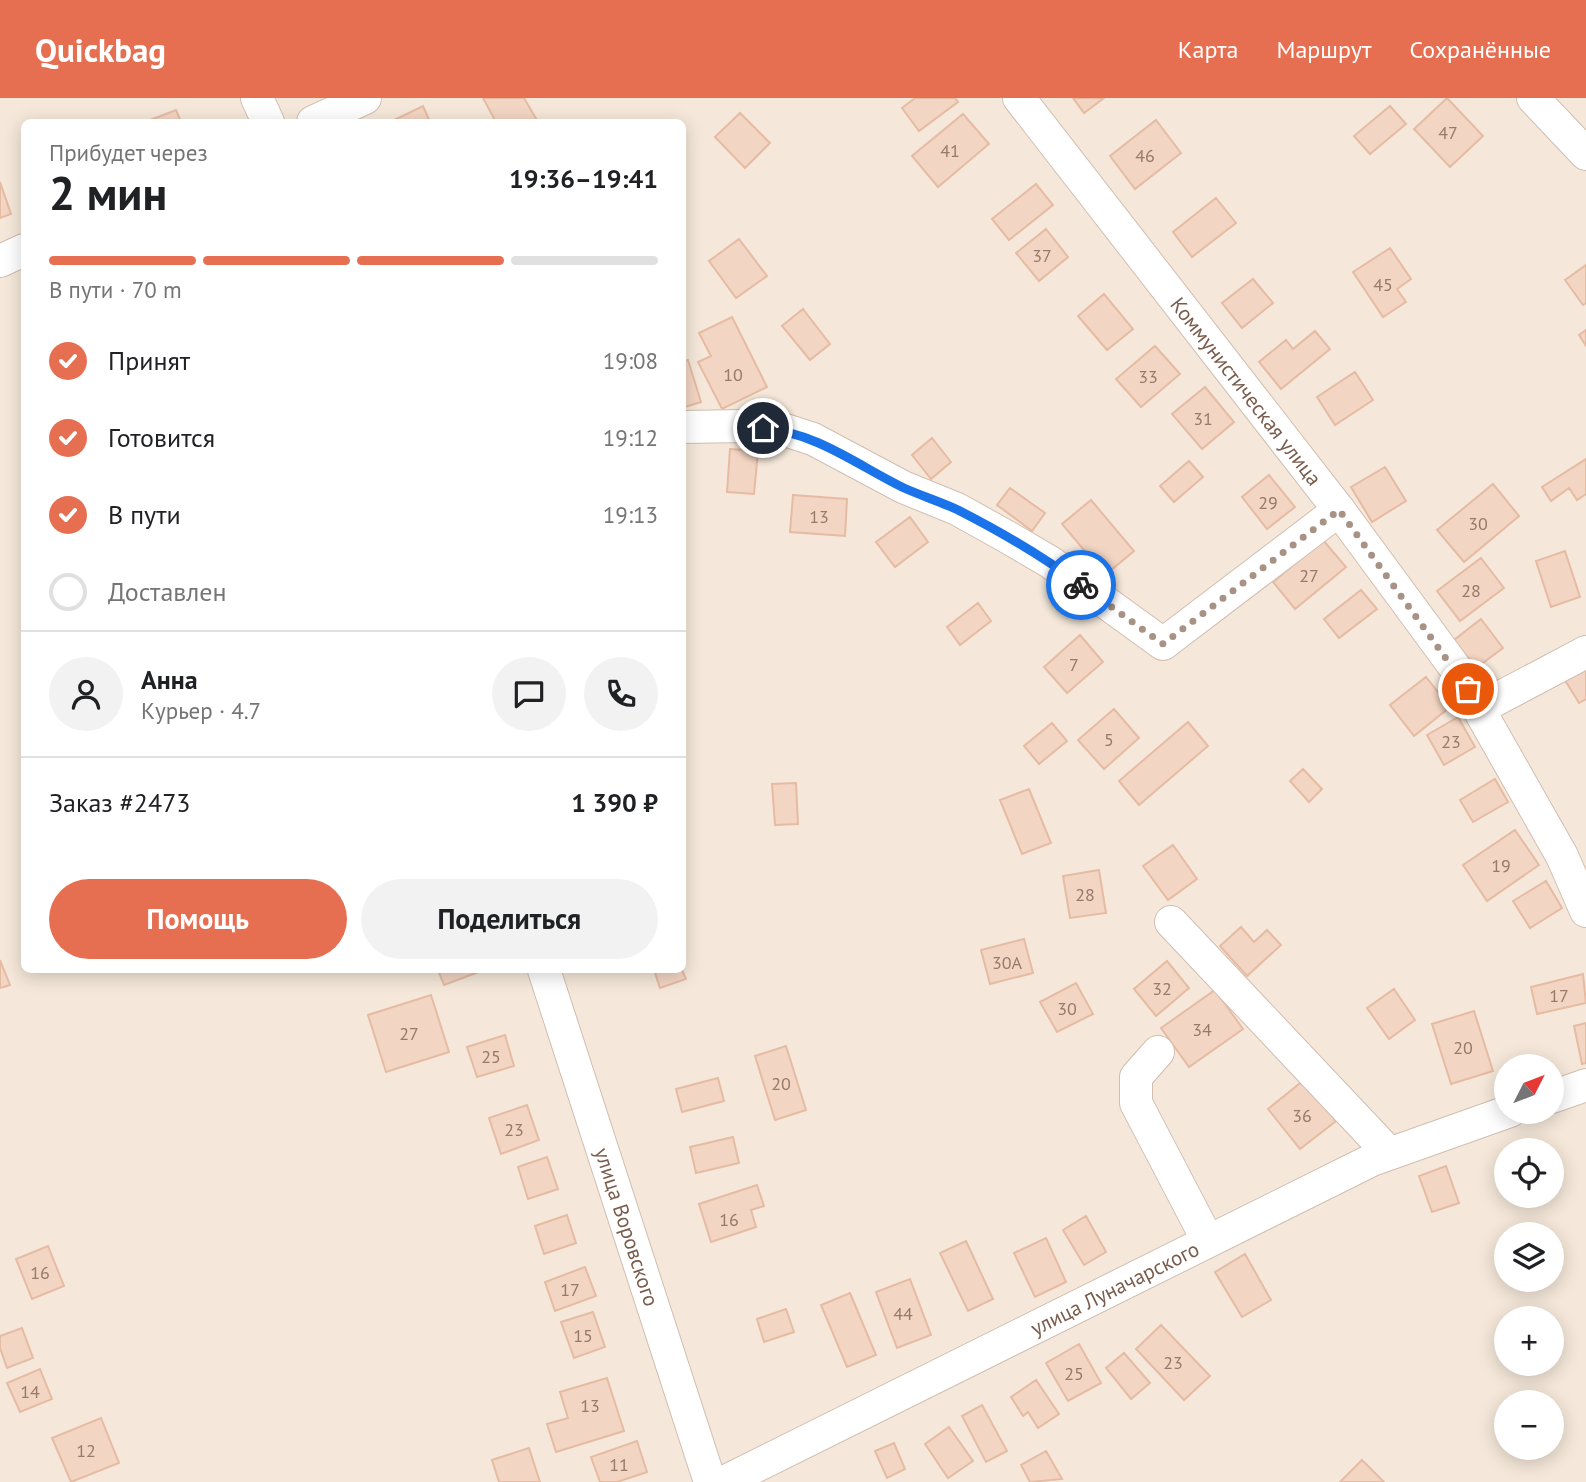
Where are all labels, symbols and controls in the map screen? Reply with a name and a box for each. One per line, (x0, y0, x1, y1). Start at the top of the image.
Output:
text: Quickbag (35, 28, 166, 71)
text: Карта (1178, 34, 1238, 65)
text: Маршрут (1276, 34, 1371, 65)
text: Сохранённые (1409, 34, 1551, 65)
house number: 47 (1438, 121, 1458, 144)
text: Прибудет через (49, 138, 208, 167)
house number: 41 (940, 139, 960, 162)
house number: 46 (1135, 144, 1155, 167)
text: 19:36–19:41 (509, 162, 658, 195)
text: 2 мин (49, 163, 167, 223)
house number: 37 (1032, 244, 1052, 267)
house number: 45 (1373, 273, 1393, 296)
text: В пути · 70 m (49, 275, 182, 304)
street label: Коммунистическая улица (1165, 291, 1328, 491)
icon: check (49, 342, 87, 380)
text: Принят (108, 344, 190, 377)
text: 19:08 (603, 346, 658, 375)
house number: 10 (723, 363, 743, 386)
house number: 33 (1138, 365, 1158, 388)
pin (733, 398, 793, 458)
house number: 31 (1193, 407, 1213, 430)
icon: home (744, 409, 782, 447)
icon: check (49, 419, 87, 457)
text: Готовится (108, 421, 215, 454)
text: 19:12 (603, 423, 658, 452)
house number: 29 (1258, 491, 1278, 514)
icon: check (49, 496, 87, 534)
text: В пути (108, 498, 181, 531)
text: 19:13 (603, 500, 658, 529)
house number: 13 (809, 505, 829, 528)
house number: 30 (1468, 512, 1488, 535)
courier (1046, 550, 1116, 620)
house number: 27 (1299, 564, 1319, 587)
icon: bike (1062, 566, 1100, 604)
text: Доставлен (108, 575, 227, 608)
house number: 28 (1461, 579, 1481, 602)
house number: 7 (1069, 653, 1079, 676)
button: person (49, 657, 123, 731)
button: chat (492, 657, 566, 731)
button: phone (584, 657, 658, 731)
pin (1438, 659, 1498, 719)
text: Анна (141, 663, 198, 696)
icon: bag (1449, 670, 1487, 708)
text: Курьер · 4.7 (141, 696, 261, 725)
house number: 5 (1104, 728, 1114, 751)
house number: 23 (1441, 730, 1461, 753)
text: Заказ #2473 (49, 786, 191, 819)
text: 1 390 ₽ (571, 786, 658, 819)
house number: 19 (1491, 854, 1511, 877)
button: Помощь (49, 879, 347, 959)
button: Поделиться (361, 879, 658, 959)
house number: 28 (1075, 883, 1095, 906)
house number: 30А (992, 951, 1023, 974)
house number: 32 (1152, 977, 1172, 1000)
house number: 17 (1549, 984, 1569, 1007)
house number: 30 (1057, 997, 1077, 1020)
house number: 34 (1192, 1018, 1212, 1041)
house number: 27 (399, 1022, 419, 1045)
house number: 20 (1453, 1036, 1473, 1059)
house number: 25 (481, 1045, 501, 1068)
north arrow (1494, 1054, 1564, 1124)
map controls (1494, 1054, 1564, 1460)
house number: 20 (771, 1072, 791, 1095)
house number: 36 (1292, 1104, 1312, 1127)
house number: 23 (504, 1118, 524, 1141)
button: locate (1494, 1138, 1564, 1208)
street label: улица Воровского (589, 1144, 666, 1309)
house number: 16 (719, 1208, 739, 1231)
button: layers (1494, 1222, 1564, 1292)
street label: улица Луначарского (1026, 1235, 1203, 1341)
house number: 16 (30, 1261, 50, 1284)
house number: 17 (560, 1278, 580, 1301)
house number: 44 (893, 1302, 913, 1325)
button: + (1494, 1306, 1564, 1376)
house number: 15 (573, 1324, 593, 1347)
house number: 23 (1163, 1351, 1183, 1374)
house number: 25 (1064, 1362, 1084, 1385)
house number: 14 (20, 1380, 40, 1403)
button: − (1494, 1390, 1564, 1460)
house number: 13 (580, 1394, 600, 1417)
house number: 12 (76, 1439, 96, 1462)
house number: 11 (609, 1453, 629, 1476)

